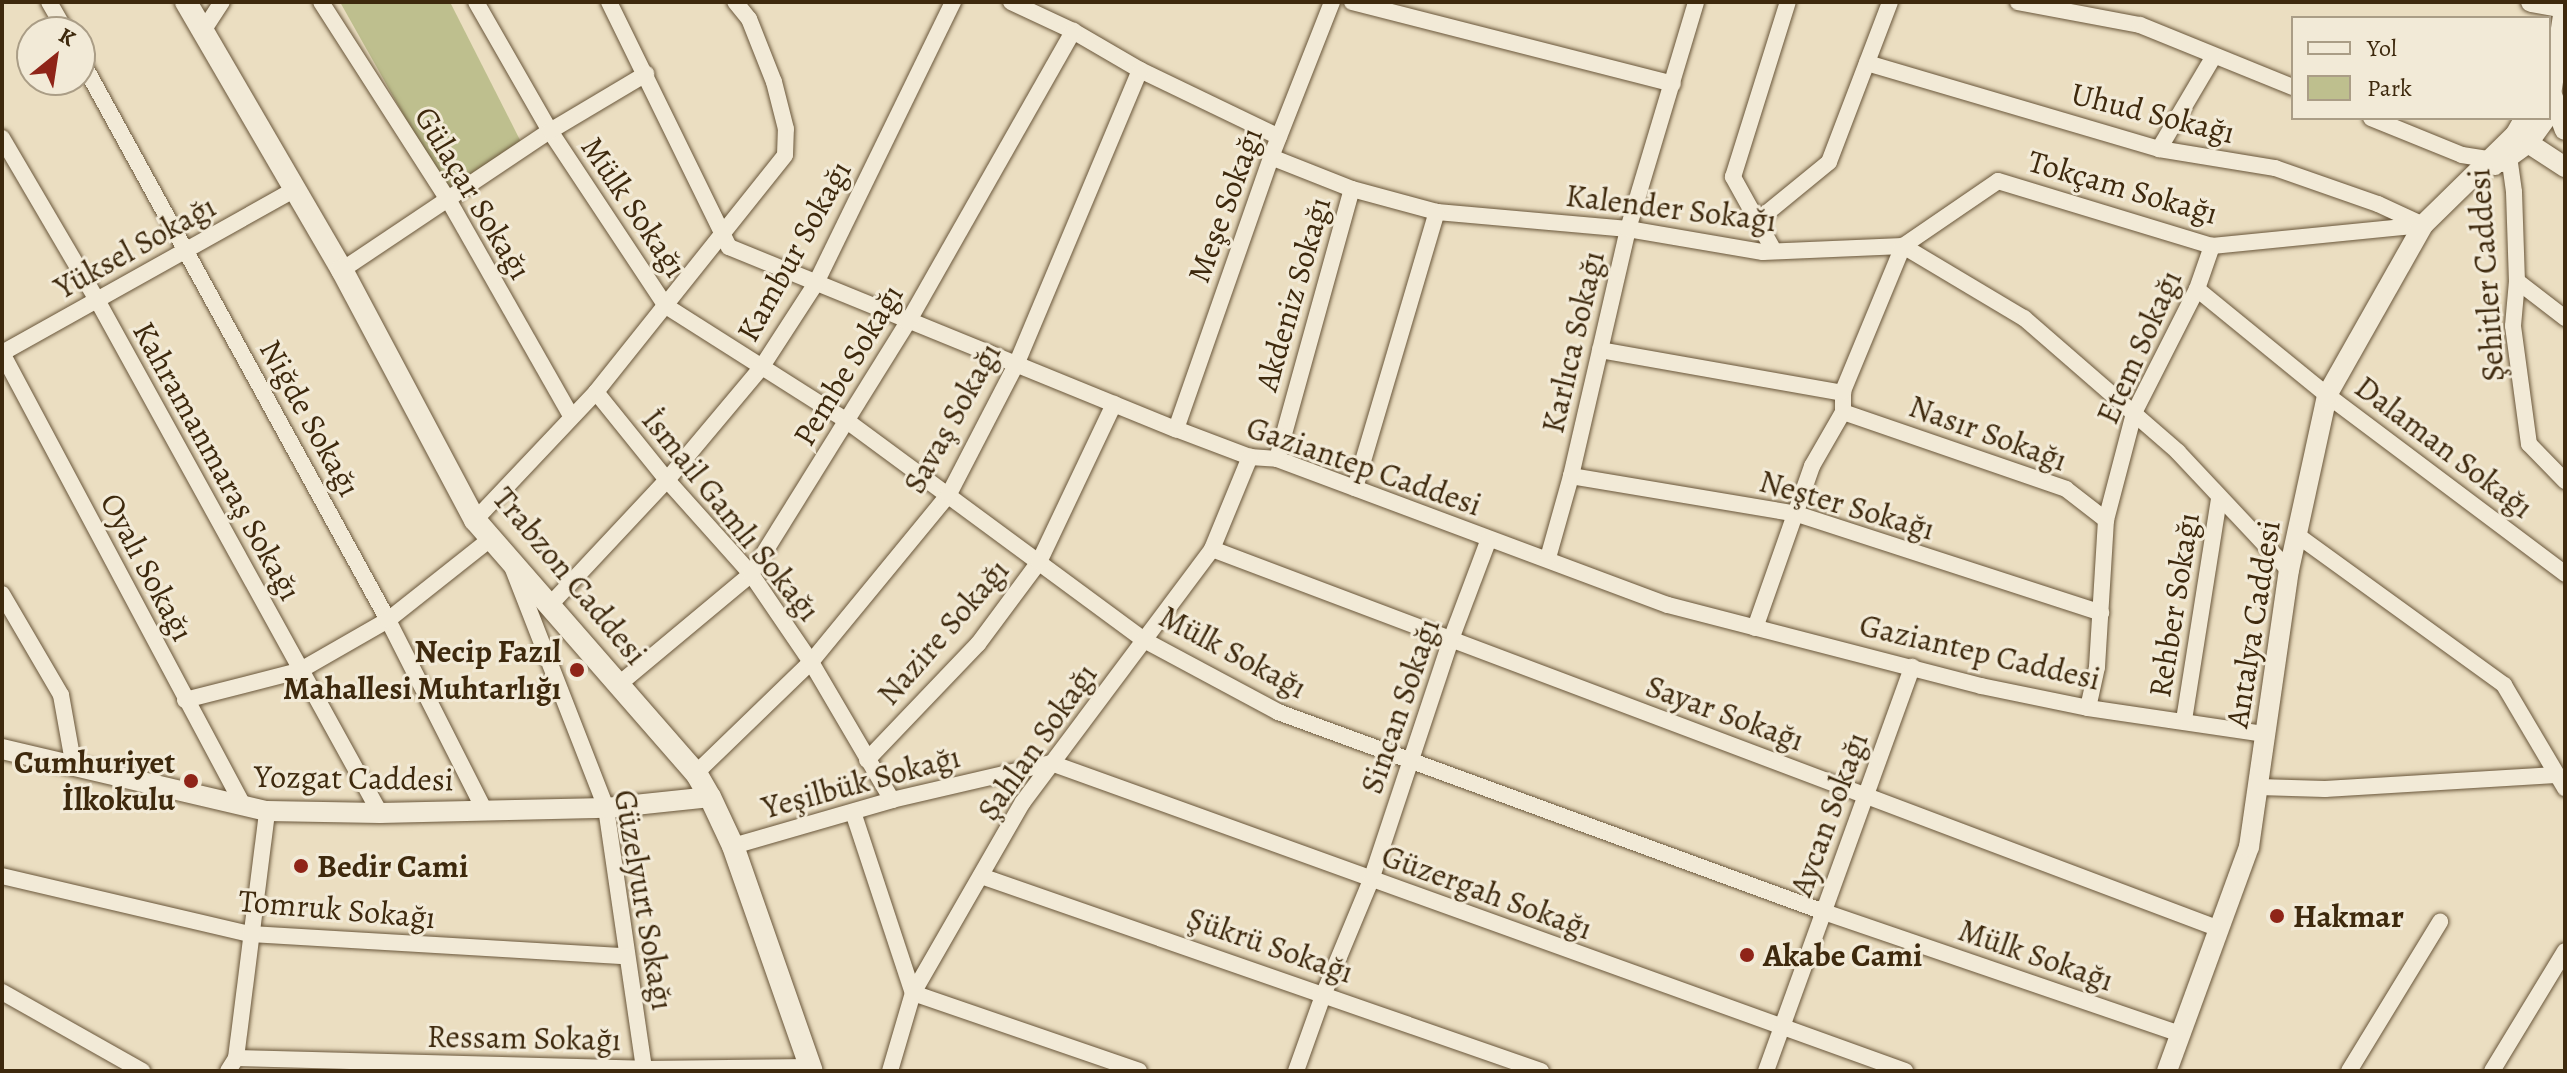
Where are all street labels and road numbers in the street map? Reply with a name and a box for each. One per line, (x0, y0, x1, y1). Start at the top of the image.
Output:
street label: Uhud Sokağı (2067, 74, 2239, 152)
street label: Gülaçar Sokağı (406, 100, 540, 286)
street label: Meşe Sokağı (1179, 122, 1271, 288)
street label: Mülk Sokağı (573, 129, 695, 285)
street label: Tokçam Sokağı (2024, 142, 2222, 232)
street label: Kambur Sokağı (728, 154, 860, 348)
street label: Şehitler Caddesi (2459, 167, 2513, 383)
street label: Kalender Sokağı (1563, 176, 1779, 240)
street label: Yüksel Sokağı (48, 187, 222, 307)
street label: Akdeniz Sokağı (1247, 193, 1339, 395)
street label: Karlıca Sokağı (1533, 247, 1613, 437)
street label: Etem Sokağı (2088, 264, 2190, 430)
street label: Pembe Sokağı (785, 277, 911, 453)
street label: Kahramanmaraş Sokağı (124, 315, 310, 607)
street label: Niğde Sokağı (251, 333, 369, 503)
street label: Savaş Sokağı (895, 336, 1009, 500)
street label: Dalaman Sokağı (2347, 368, 2541, 526)
street label: Nasır Sokağı (1904, 387, 2072, 479)
street label: İsmail Gamlı Sokağı (634, 401, 828, 629)
street label: Gaziantep Caddesi (1242, 408, 1486, 524)
street label: Neşter Sokağı (1755, 462, 1939, 548)
street label: Trabzon Caddesi (485, 480, 655, 672)
street label: Oyalı Sokağı (92, 487, 202, 647)
street label: Rehber Sokağı (2140, 510, 2208, 700)
street label: Antalya Caddesi (2218, 518, 2288, 730)
street label: Nazire Sokağı (869, 551, 1017, 713)
street label: Mülk Sokağı (1153, 597, 1313, 707)
street label: Gaziantep Caddesi (1856, 606, 2104, 698)
street label: Sincan Sokağı (1352, 613, 1448, 799)
street label: Şahlan Sokağı (969, 656, 1105, 828)
street label: Sayar Sokağı (1641, 667, 1809, 759)
street label: Aycan Sokağı (1782, 727, 1876, 901)
street label: Yeşilbük Sokağı (758, 737, 964, 827)
street label: Yozgat Caddesi (254, 757, 454, 799)
street label: Güzelyurt Sokağı (606, 787, 682, 1013)
street label: Güzergah Sokağı (1377, 836, 1597, 948)
street label: Tomruk Sokağı (237, 881, 437, 937)
street label: Şükrü Sokağı (1182, 899, 1358, 991)
street label: Mülk Sokağı (1953, 911, 2119, 999)
street label: Ressam Sokağı (427, 1017, 621, 1059)

